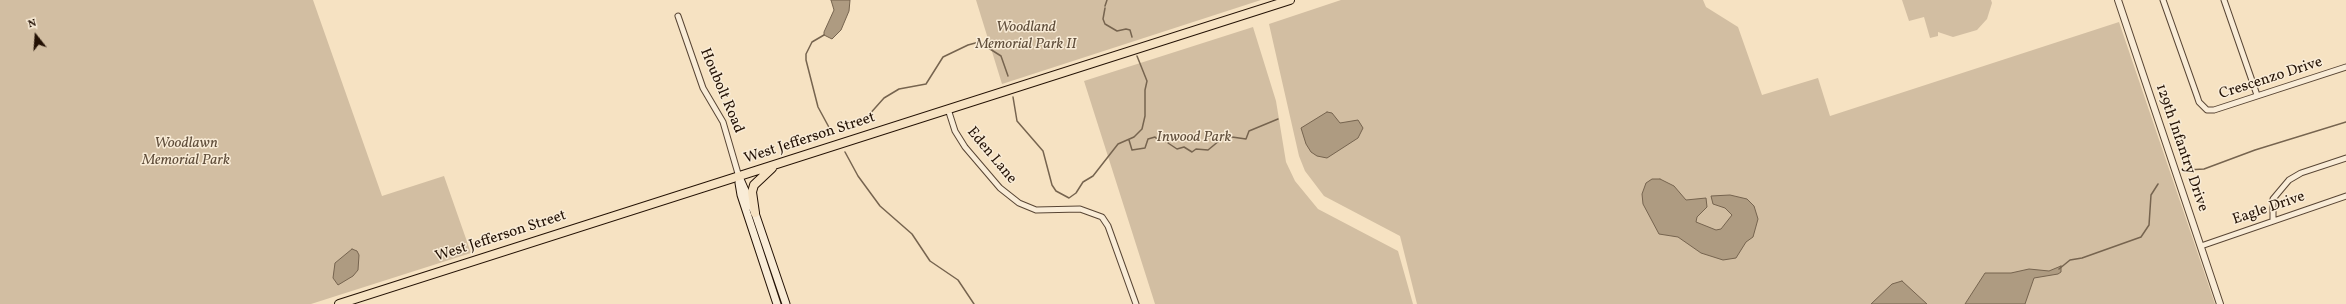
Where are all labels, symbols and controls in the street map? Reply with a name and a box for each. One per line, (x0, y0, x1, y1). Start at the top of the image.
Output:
north arrow (16, 16, 56, 56)
text: N (26, 16, 38, 32)
park label: Woodland Memorial Park II (975, 19, 1077, 54)
street label: Houbolt Road (695, 46, 747, 136)
street label: Crescenzo Drive (2217, 54, 2325, 104)
street label: 129th Infantry Drive (2151, 82, 2211, 214)
street label: West Jefferson Street (742, 109, 878, 169)
street label: Eden Lane (962, 124, 1020, 188)
park label: Inwood Park (1157, 129, 1231, 147)
park label: Woodlawn Memorial Park (142, 135, 230, 170)
street label: Eagle Drive (2230, 188, 2308, 230)
street label: West Jefferson Street (433, 207, 569, 267)

